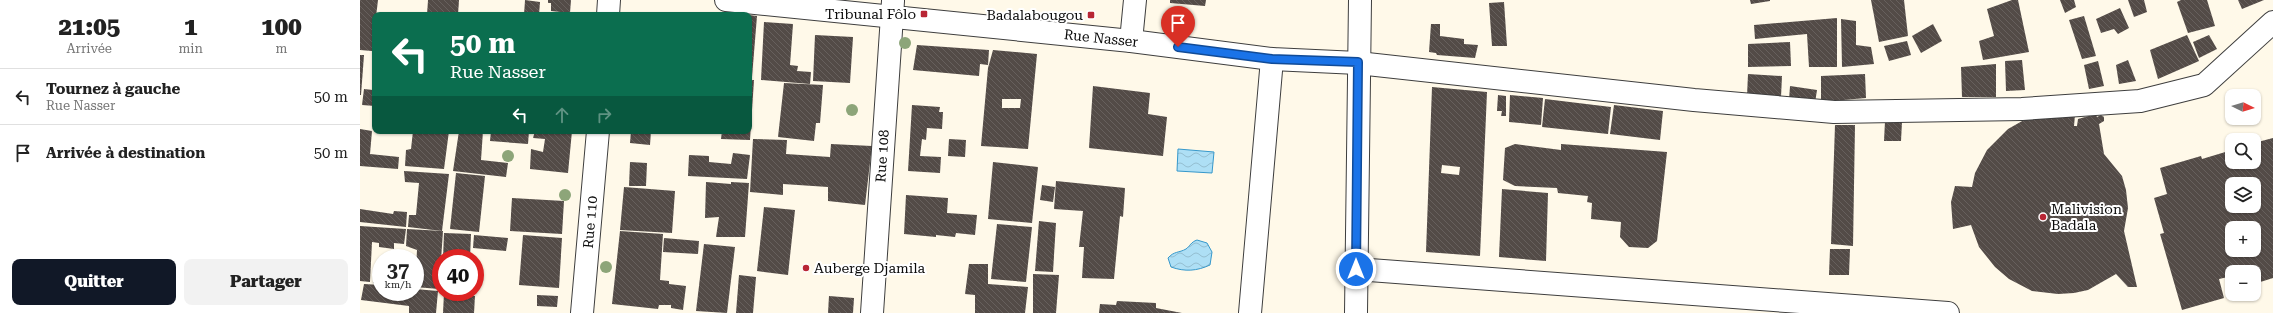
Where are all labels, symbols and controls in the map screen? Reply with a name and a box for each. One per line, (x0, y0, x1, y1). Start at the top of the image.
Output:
place label: Tribunal Fôlo (825, 6, 916, 22)
pin (1161, 6, 1195, 47)
place label: Badalabougou (986, 7, 1083, 23)
marker: Tribunal Fôlo (919, 9, 929, 19)
marker: Badalabougou (1086, 10, 1096, 20)
icon: arrive (1167, 12, 1189, 34)
text: 21:05 (58, 13, 120, 41)
text: 1 (184, 13, 197, 41)
text: 100 (261, 13, 302, 41)
street label: Rue Nasser (1063, 26, 1139, 50)
text: 50 m (450, 27, 515, 60)
icon: left (384, 28, 436, 80)
text: Arrivée (66, 41, 112, 56)
text: min (178, 41, 203, 56)
text: m (275, 41, 287, 56)
text: Rue Nasser (450, 61, 546, 82)
text: Tournez à gauche (46, 80, 180, 98)
icon: left (12, 86, 34, 108)
text: 50 m (314, 88, 348, 106)
north arrow (2225, 89, 2261, 125)
map controls (2225, 89, 2261, 301)
text: Rue Nasser (46, 98, 115, 113)
icon: left (509, 104, 531, 126)
icon: ahead (551, 104, 573, 126)
icon: right (593, 104, 615, 126)
street label: Rue 108 (872, 129, 892, 183)
button: search (2225, 133, 2261, 169)
icon: arrive (12, 142, 34, 164)
text: Arrivée à destination (46, 144, 205, 162)
text: 50 m (314, 144, 348, 162)
button: layers (2225, 177, 2261, 213)
street label: Rue 110 (580, 195, 600, 249)
place label: Malivision Badala (2051, 201, 2122, 233)
marker: Malivision Badala (2038, 212, 2048, 222)
button: + (2225, 221, 2261, 257)
position arrow (1335, 248, 1377, 290)
speed limit sign: 40 (432, 249, 484, 301)
text: 37 (387, 258, 409, 282)
button: Quitter (12, 259, 176, 305)
button: Partager (184, 259, 348, 305)
place label: Auberge Djamila (814, 260, 926, 276)
marker: Auberge Djamila (801, 263, 811, 273)
button: − (2225, 265, 2261, 301)
text: km/h (385, 279, 411, 290)

